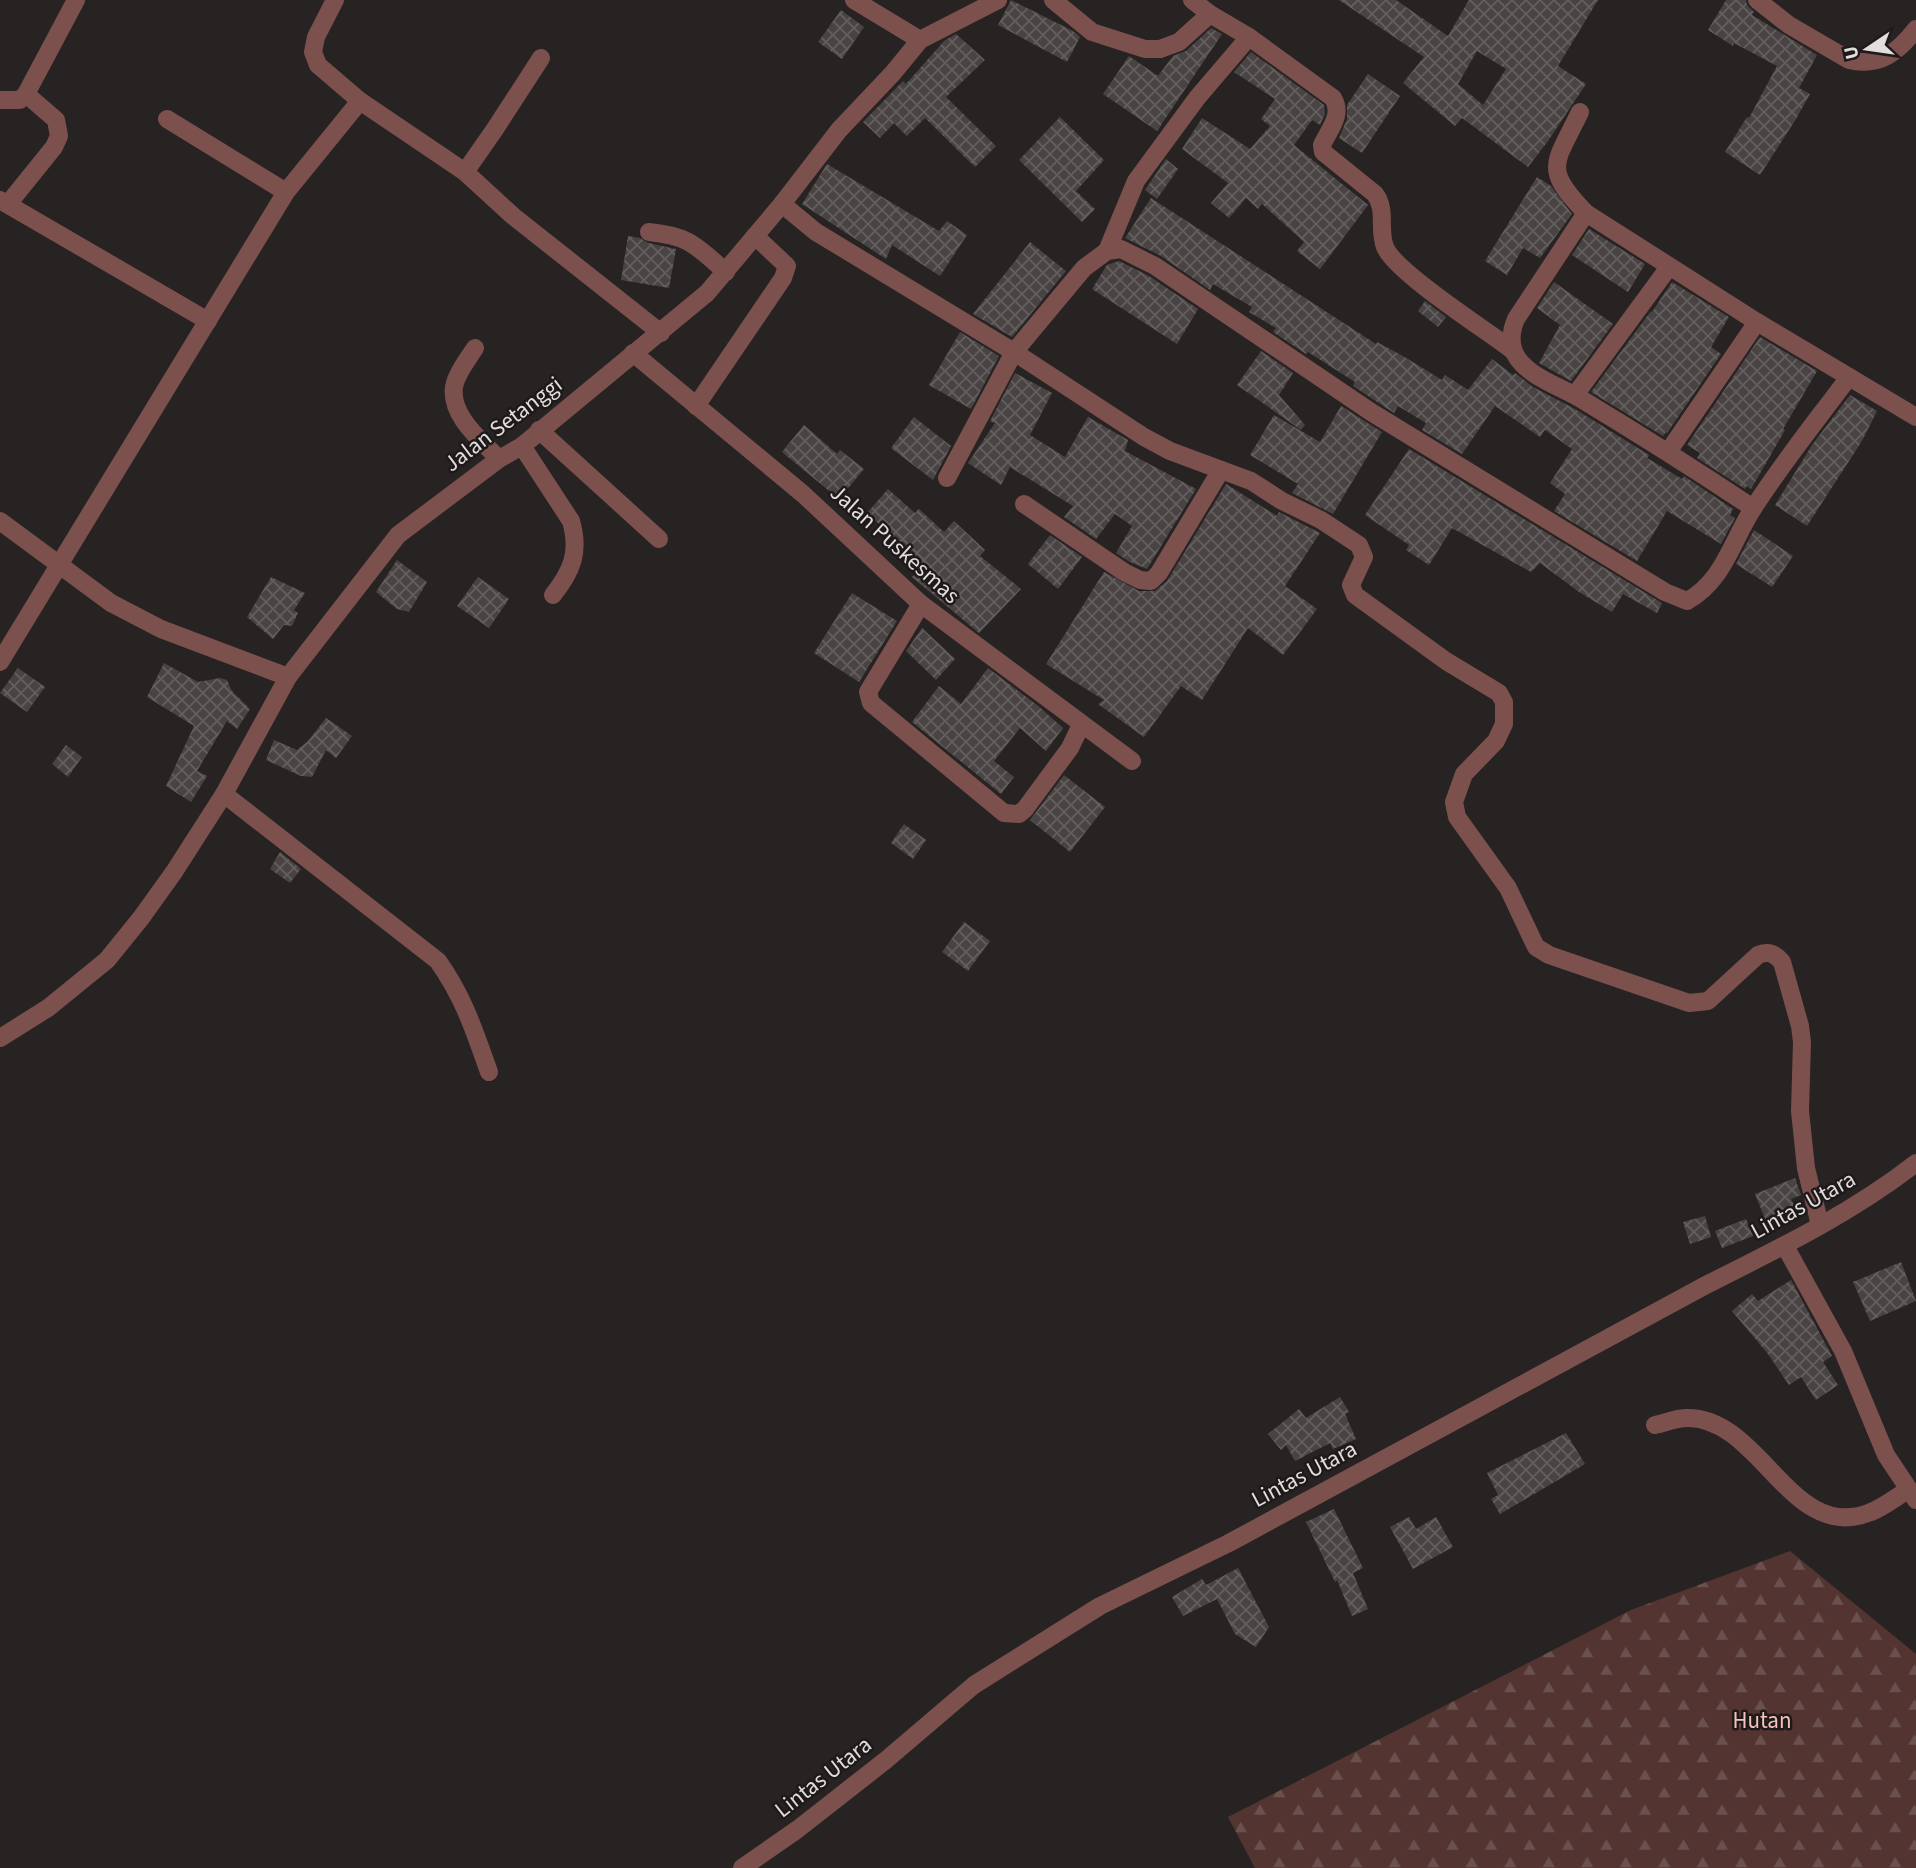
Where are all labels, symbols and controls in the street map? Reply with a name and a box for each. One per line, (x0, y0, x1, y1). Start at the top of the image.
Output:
north arrow (1832, 14, 1902, 84)
text: U (1837, 43, 1866, 62)
street label: Jalan Setanggi (437, 368, 569, 480)
street label: Jalan Puskesmas (823, 477, 967, 611)
street label: Lintas Utara (1745, 1163, 1861, 1247)
street label: Lintas Utara (1245, 1432, 1363, 1516)
park label: Hutan (1733, 1704, 1791, 1737)
street label: Lintas Utara (767, 1729, 879, 1825)

